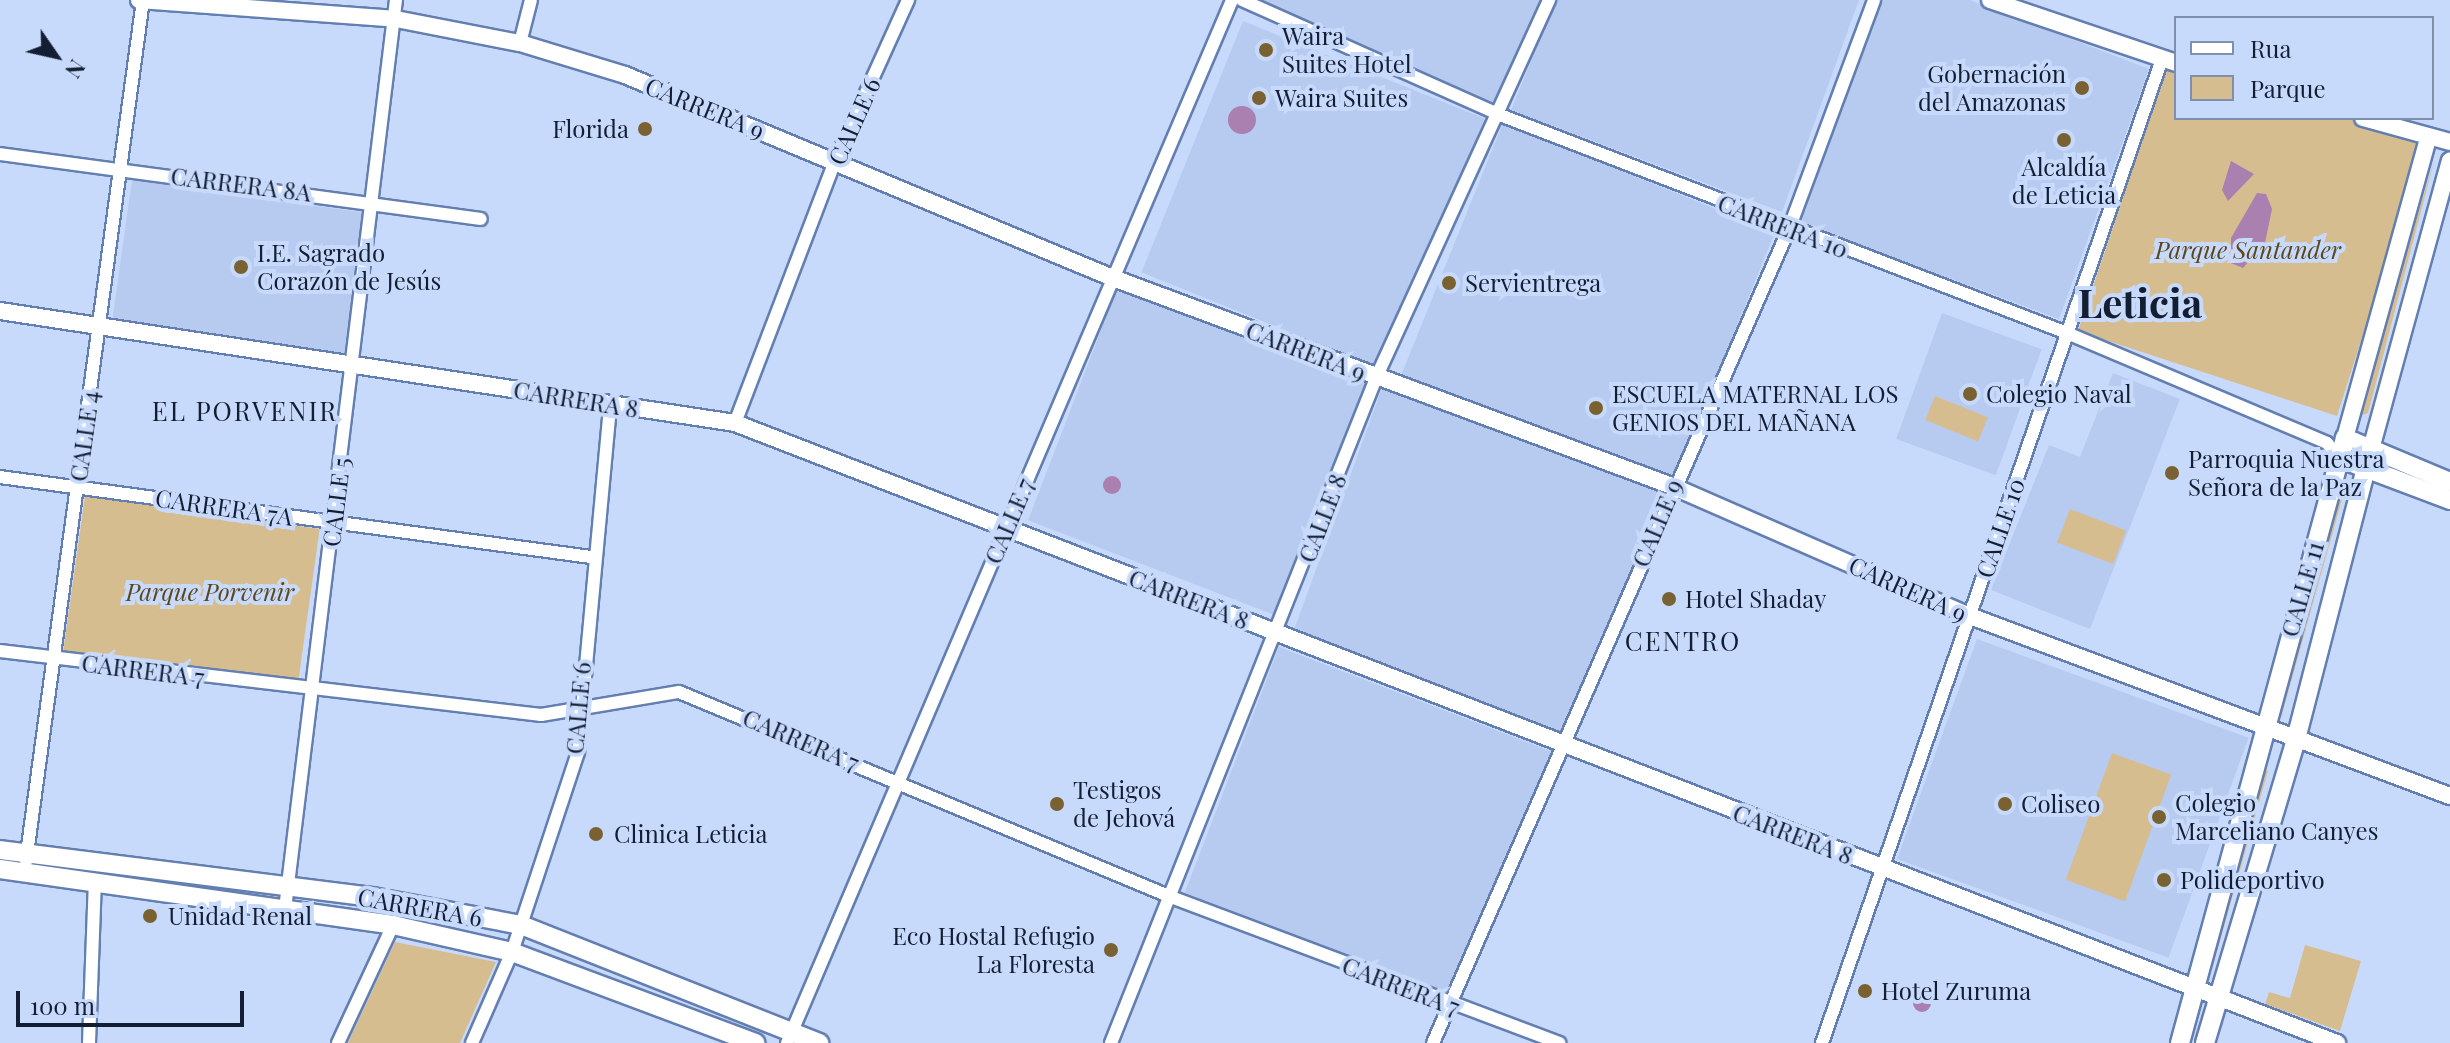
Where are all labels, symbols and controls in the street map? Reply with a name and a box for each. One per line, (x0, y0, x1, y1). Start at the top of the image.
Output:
north arrow (16, 16, 96, 96)
legend (2174, 16, 2434, 120)
place label: Waira Suites Hotel (1282, 22, 1412, 78)
text: Rua (2250, 32, 2291, 64)
marker: Waira Suites Hotel (1257, 41, 1275, 59)
text: N (59, 54, 93, 84)
place label: Gobernación del Amazonas (1917, 60, 2066, 116)
street label: CARRERA 9 (641, 71, 769, 145)
text: Parque (2250, 72, 2326, 104)
street label: CALLE 6 (822, 73, 886, 169)
marker: Gobernación del Amazonas (2073, 79, 2091, 97)
place label: Waira Suites (1275, 84, 1408, 112)
marker: Waira Suites (1250, 89, 1268, 107)
place label: Florida (552, 115, 629, 143)
marker: Florida (636, 120, 654, 138)
marker: Alcaldía de Leticia (2055, 131, 2073, 149)
place label: Alcaldía de Leticia (2012, 153, 2116, 209)
street label: CARRERA 8A (169, 161, 313, 207)
street label: CARRERA 10 (1714, 188, 1852, 264)
park label: Parque Santander (2155, 236, 2341, 264)
place label: I.E. Sagrado Corazón de Jesús (257, 239, 441, 295)
marker: I.E. Sagrado Corazón de Jesús (232, 258, 250, 276)
place label: Servientrega (1465, 269, 1601, 297)
marker: Servientrega (1440, 274, 1458, 292)
district label: Leticia (2078, 278, 2202, 326)
street label: CARRERA 9 (1242, 315, 1370, 387)
street label: CARRERA 8 (512, 375, 640, 423)
place label: ESCUELA MATERNAL LOS GENIOS DEL MAÑANA (1612, 380, 1899, 436)
place label: Colegio Naval (1986, 380, 2132, 408)
marker: Colegio Naval (1961, 385, 1979, 403)
street label: CALLE 4 (63, 389, 105, 483)
district label: EL PORVENIR (152, 395, 338, 427)
marker: ESCUELA MATERNAL LOS GENIOS DEL MAÑANA (1587, 399, 1605, 417)
place label: Parroquia Nuestra Señora de la Paz (2188, 445, 2385, 501)
street label: CALLE 5 (316, 456, 356, 548)
marker: Parroquia Nuestra Señora de la Paz (2163, 464, 2181, 482)
street label: CALLE 8 (1292, 470, 1352, 566)
street label: CALLE 7 (978, 474, 1040, 568)
street label: CALLE 9 (1626, 475, 1688, 571)
street label: CALLE 10 (1970, 475, 2030, 581)
street label: CARRERA 7A (153, 483, 295, 531)
street label: CALLE 11 (2275, 538, 2329, 640)
street label: CARRERA 9 (1845, 550, 1971, 628)
street label: CARRERA 8 (1125, 563, 1253, 635)
park label: Parque Porvenir (126, 578, 294, 606)
place label: Hotel Shaday (1685, 585, 1826, 613)
marker: Hotel Shaday (1660, 590, 1678, 608)
district label: CENTRO (1625, 625, 1741, 657)
street label: CARRERA 7 (80, 648, 206, 692)
street label: CALLE 6 (560, 661, 596, 755)
street label: CARRERA 7 (739, 703, 863, 777)
place label: Testigos de Jehová (1073, 776, 1175, 832)
place label: Colegio Marceliano Canyes (2175, 789, 2378, 845)
place label: Coliseo (2021, 790, 2100, 818)
marker: Testigos de Jehová (1048, 795, 1066, 813)
marker: Coliseo (1996, 795, 2014, 813)
street label: CARRERA 8 (1729, 798, 1857, 870)
marker: Colegio Marceliano Canyes (2150, 808, 2168, 826)
place label: Clinica Leticia (614, 820, 768, 848)
marker: Clinica Leticia (585, 823, 607, 845)
place label: Polideportivo (2180, 866, 2325, 894)
marker: Polideportivo (2155, 871, 2173, 889)
street label: CARRERA 6 (355, 882, 485, 932)
place label: Unidad Renal (168, 902, 312, 930)
marker: Unidad Renal (139, 905, 161, 927)
place label: Eco Hostal Refugio La Floresta (892, 922, 1095, 978)
marker: Eco Hostal Refugio La Floresta (1102, 941, 1120, 959)
street label: CARRERA 7 (1338, 950, 1464, 1022)
scale bar (20, 975, 248, 1025)
place label: Hotel Zuruma (1881, 977, 2031, 1005)
marker: Hotel Zuruma (1856, 982, 1874, 1000)
text: 100 m (30, 989, 95, 1021)

